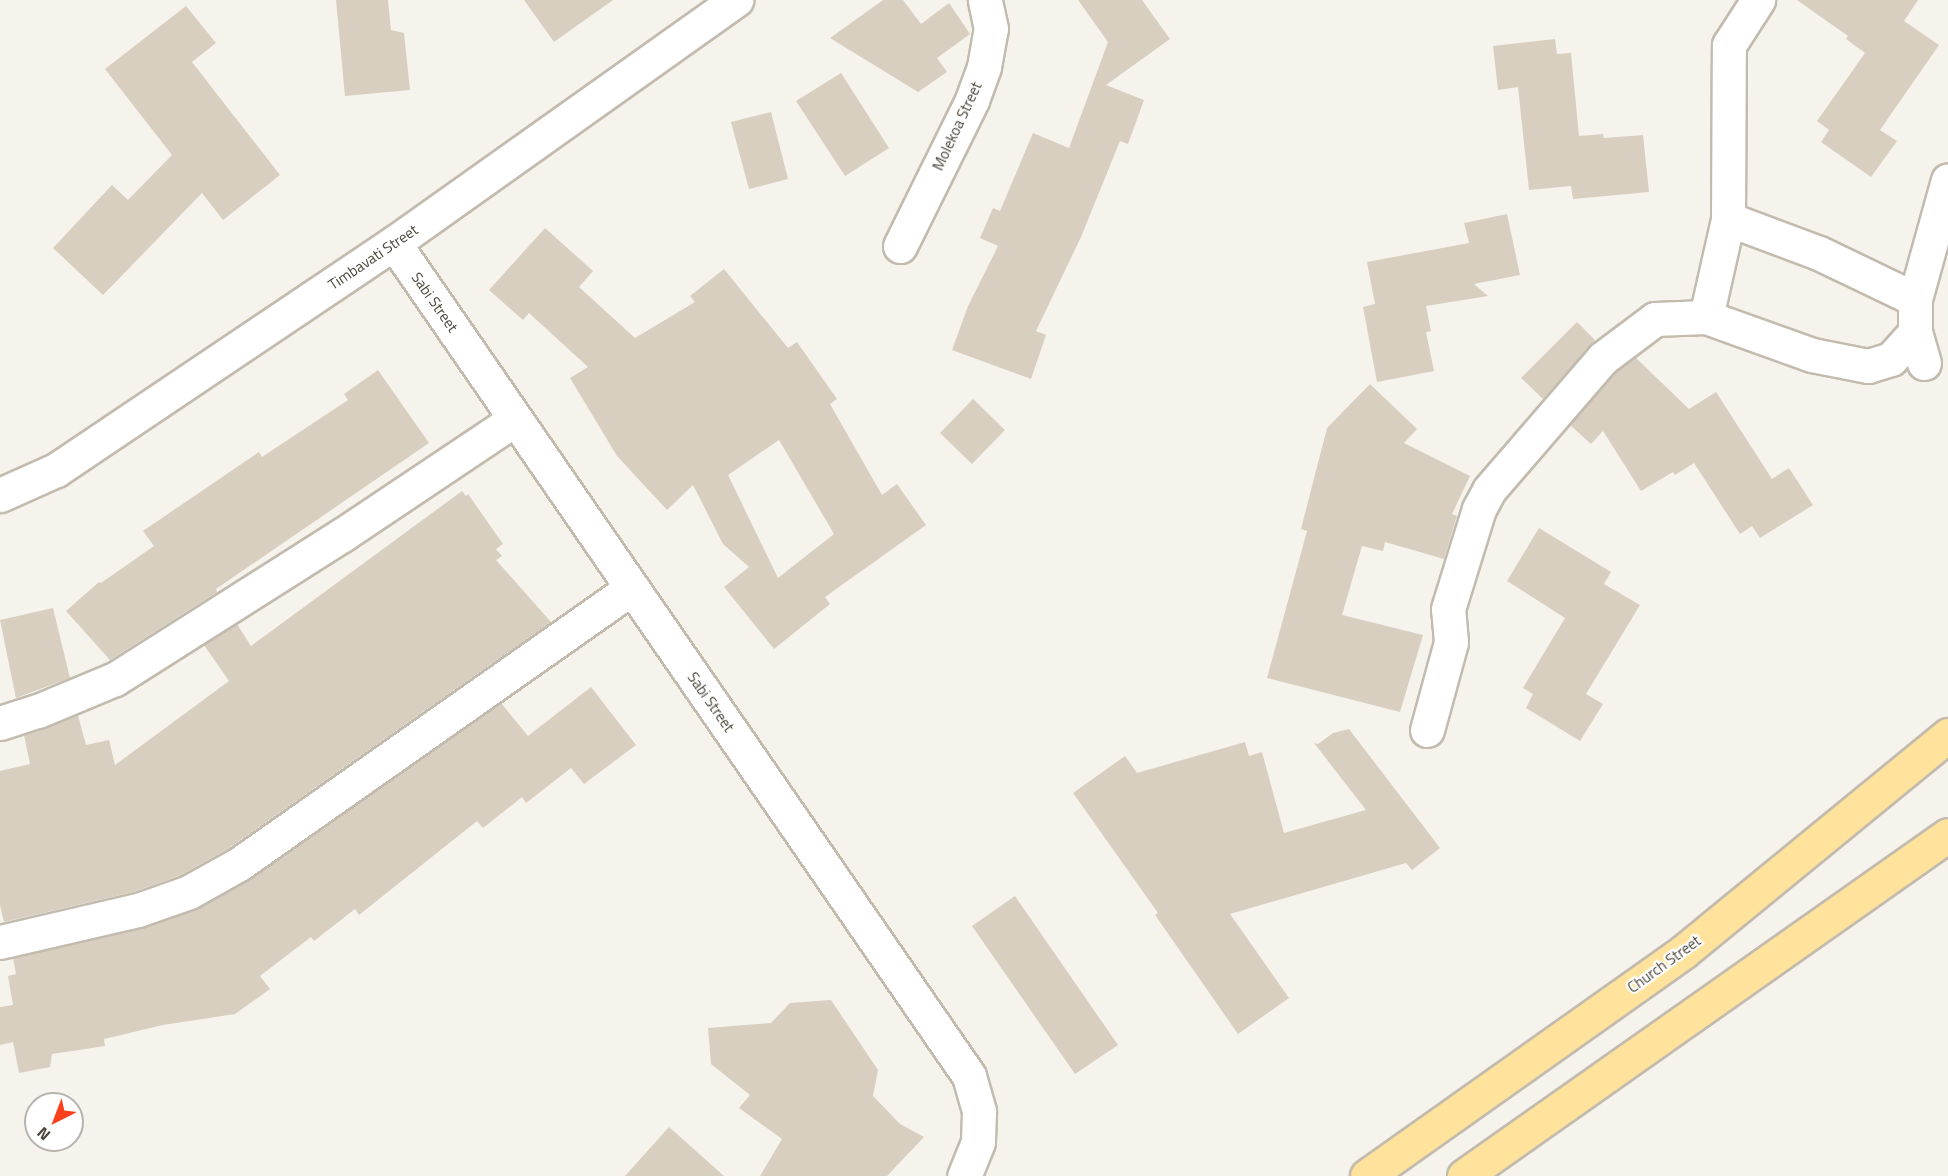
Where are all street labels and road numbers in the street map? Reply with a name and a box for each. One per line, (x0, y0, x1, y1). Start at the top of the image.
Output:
street label: Molekoa Street (929, 79, 985, 173)
street label: Timbavati Street (325, 220, 421, 294)
street label: Sabi Street (408, 269, 462, 335)
street label: Sabi Street (684, 669, 738, 735)
street label: Church Street (1624, 932, 1704, 996)

